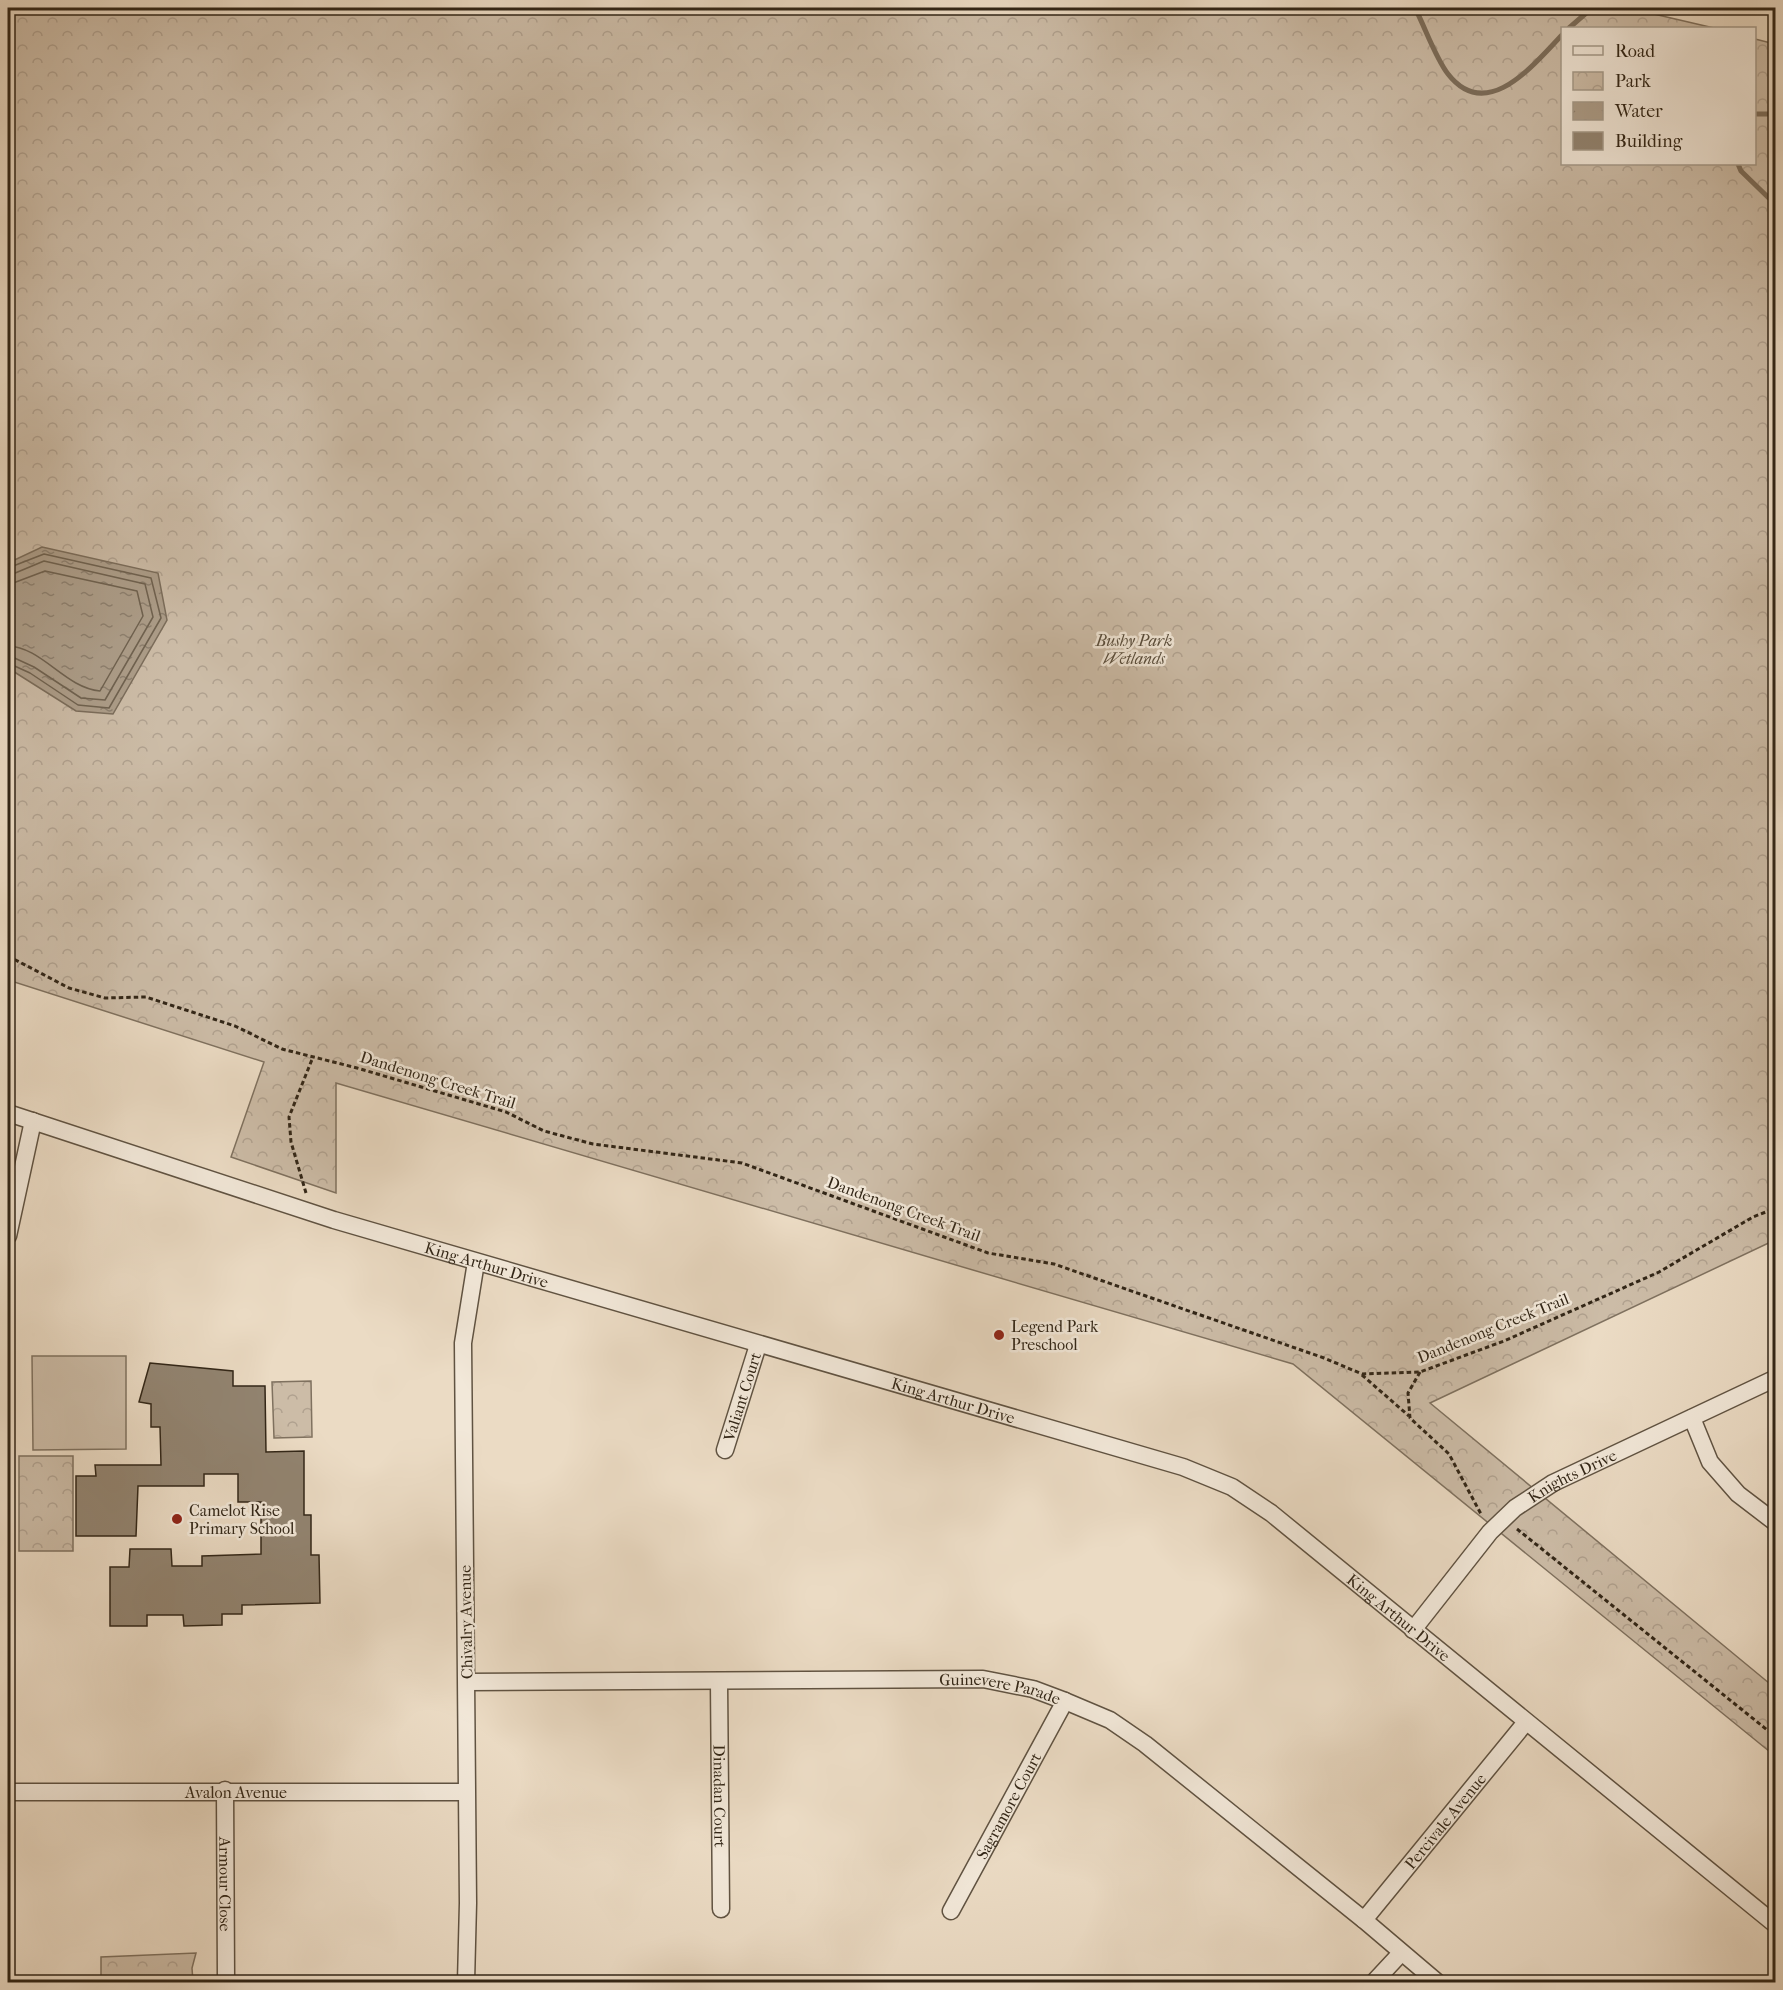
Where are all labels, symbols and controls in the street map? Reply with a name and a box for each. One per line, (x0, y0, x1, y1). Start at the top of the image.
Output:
legend (1561, 27, 1756, 165)
text: Road (1615, 41, 1655, 62)
text: Park (1615, 71, 1652, 92)
text: Water (1614, 101, 1663, 122)
text: Building (1615, 131, 1683, 152)
park label: Bushy Park Wetlands (1095, 631, 1172, 668)
street label: Dandenong Creek Trail (358, 1047, 519, 1113)
street label: Dandenong Creek Trail (825, 1172, 984, 1246)
street label: King Arthur Drive (423, 1237, 551, 1291)
street label: Dandenong Creek Trail (1414, 1289, 1572, 1367)
place label: Legend Park Preschool (1011, 1317, 1099, 1354)
marker: Legend Park Preschool (992, 1328, 1006, 1342)
street label: Valiant Court (719, 1349, 765, 1444)
street label: King Arthur Drive (889, 1373, 1017, 1427)
street label: Knights Drive (1524, 1445, 1619, 1507)
place label: Camelot Rise Primary School (189, 1501, 295, 1538)
marker: Camelot Rise Primary School (170, 1512, 184, 1526)
street label: Chivalry Avenue (456, 1565, 476, 1679)
street label: King Arthur Drive (1343, 1569, 1454, 1665)
street label: Guinevere Parade (939, 1669, 1063, 1708)
street label: Dinadan Court (710, 1744, 730, 1848)
street label: Sagramore Court (972, 1749, 1045, 1862)
street label: Percivale Avenue (1400, 1769, 1490, 1873)
street label: Avalon Avenue (184, 1783, 287, 1802)
street label: Armour Close (216, 1836, 235, 1932)

